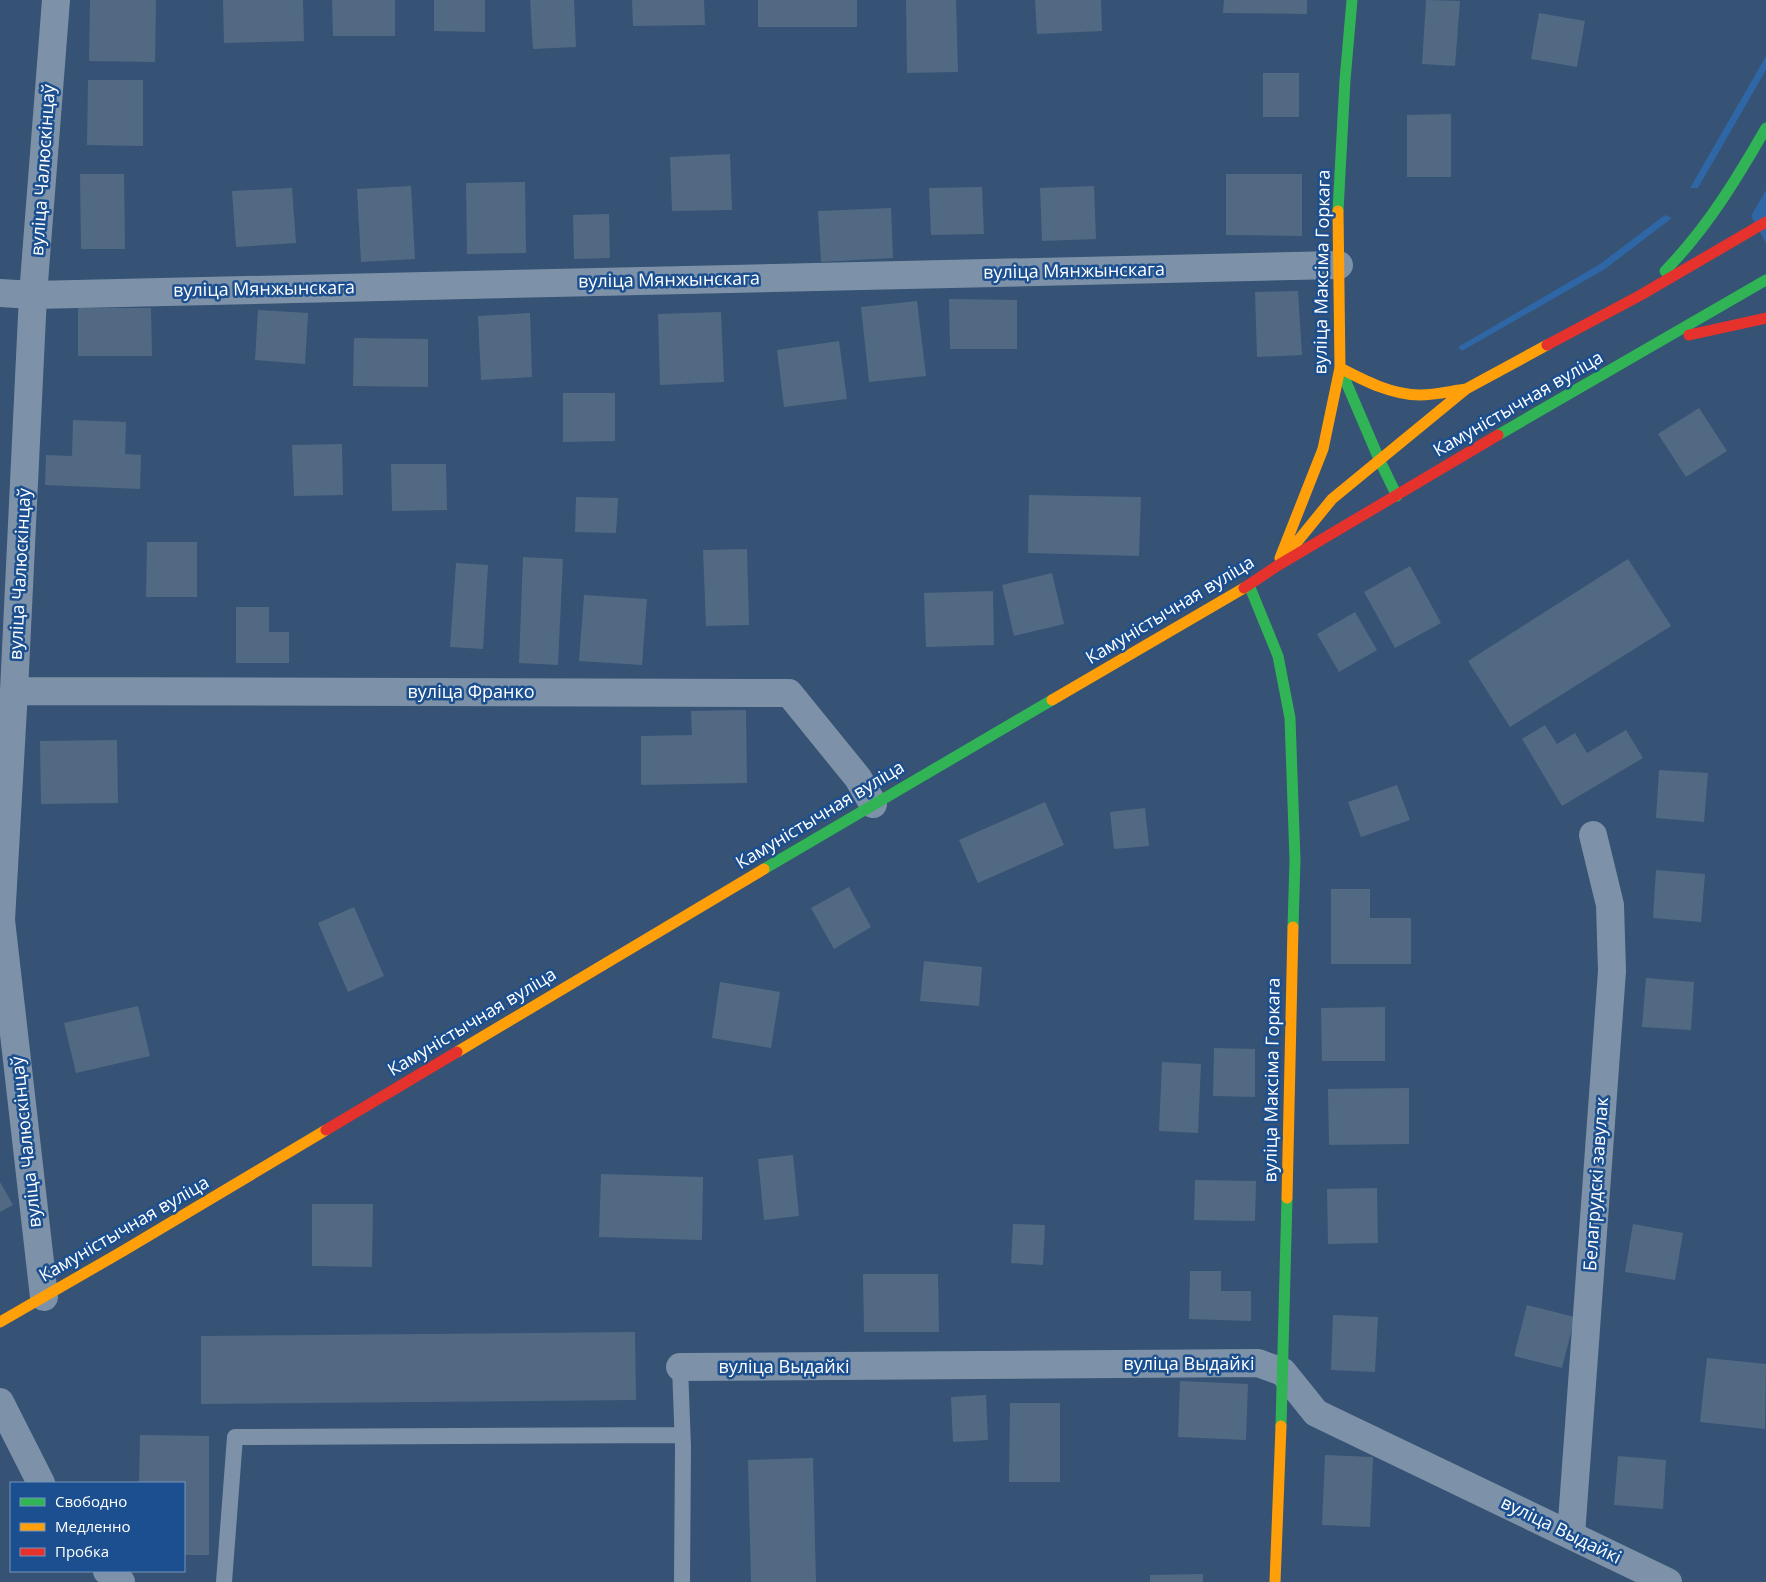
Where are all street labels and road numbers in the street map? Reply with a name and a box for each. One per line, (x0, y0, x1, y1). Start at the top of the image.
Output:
street label: вуліца Чалюскінцаў (24, 82, 60, 257)
street label: вуліца Максіма Горкага (1307, 169, 1335, 375)
street label: вуліца Мянжынскага (983, 256, 1165, 284)
street label: вуліца Мянжынскага (578, 265, 760, 293)
street label: вуліца Мянжынскага (173, 274, 355, 302)
street label: Камуністычная вуліца (1428, 345, 1607, 462)
street label: вуліца Чалюскінцаў (3, 486, 36, 660)
street label: Камуністычная вуліца (1081, 549, 1258, 669)
street label: вуліца Франко (407, 679, 535, 703)
street label: Камуністычная вуліца (731, 754, 908, 874)
street label: Камуністычная вуліца (383, 961, 560, 1081)
street label: вуліца Максіма Горкага (1257, 977, 1285, 1183)
street label: вуліца Чалюскінцаў (4, 1054, 46, 1229)
street label: Белагрудскі завулак (1577, 1095, 1613, 1272)
street label: Камуністычная вуліца (34, 1170, 213, 1287)
street label: вуліца Выдайкі (1123, 1351, 1255, 1375)
street label: вуліца Выдайкі (718, 1354, 850, 1378)
street label: вуліца Выдайкі (1497, 1490, 1626, 1569)

